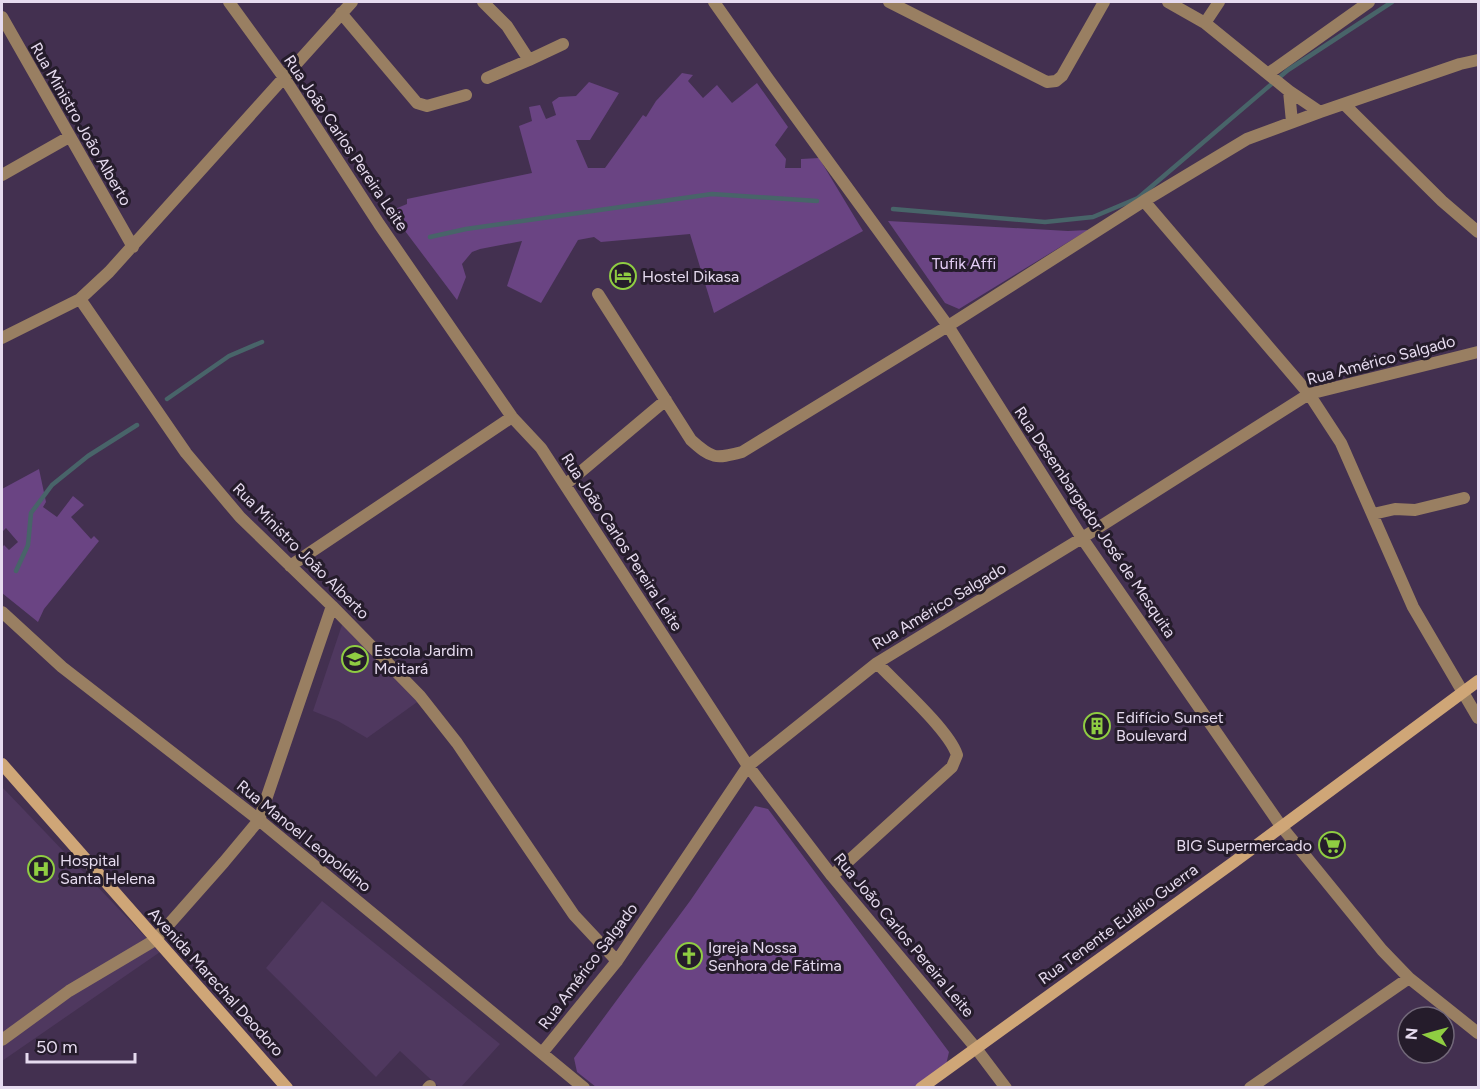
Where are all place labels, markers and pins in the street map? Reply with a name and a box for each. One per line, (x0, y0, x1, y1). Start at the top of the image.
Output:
hotel icon: Hostel Dikasa (608, 261, 638, 291)
place label: Hostel Dikasa (642, 267, 739, 286)
place label: Escola Jardim Moitará (374, 641, 473, 678)
school or university icon: Escola Jardim Moitará (340, 644, 370, 674)
place label: Edifício Sunset Boulevard (1116, 708, 1224, 745)
building icon: Edifício Sunset Boulevard (1082, 711, 1112, 741)
supermarket icon: BIG Supermercado (1317, 830, 1347, 860)
place label: BIG Supermercado (1176, 836, 1312, 855)
place label: Hospital Santa Helena (60, 851, 155, 888)
hospital icon: Hospital Santa Helena (26, 854, 56, 884)
place label: Igreja Nossa Senhora de Fátima (708, 938, 842, 975)
church icon: Igreja Nossa Senhora de Fátima (674, 941, 704, 971)

